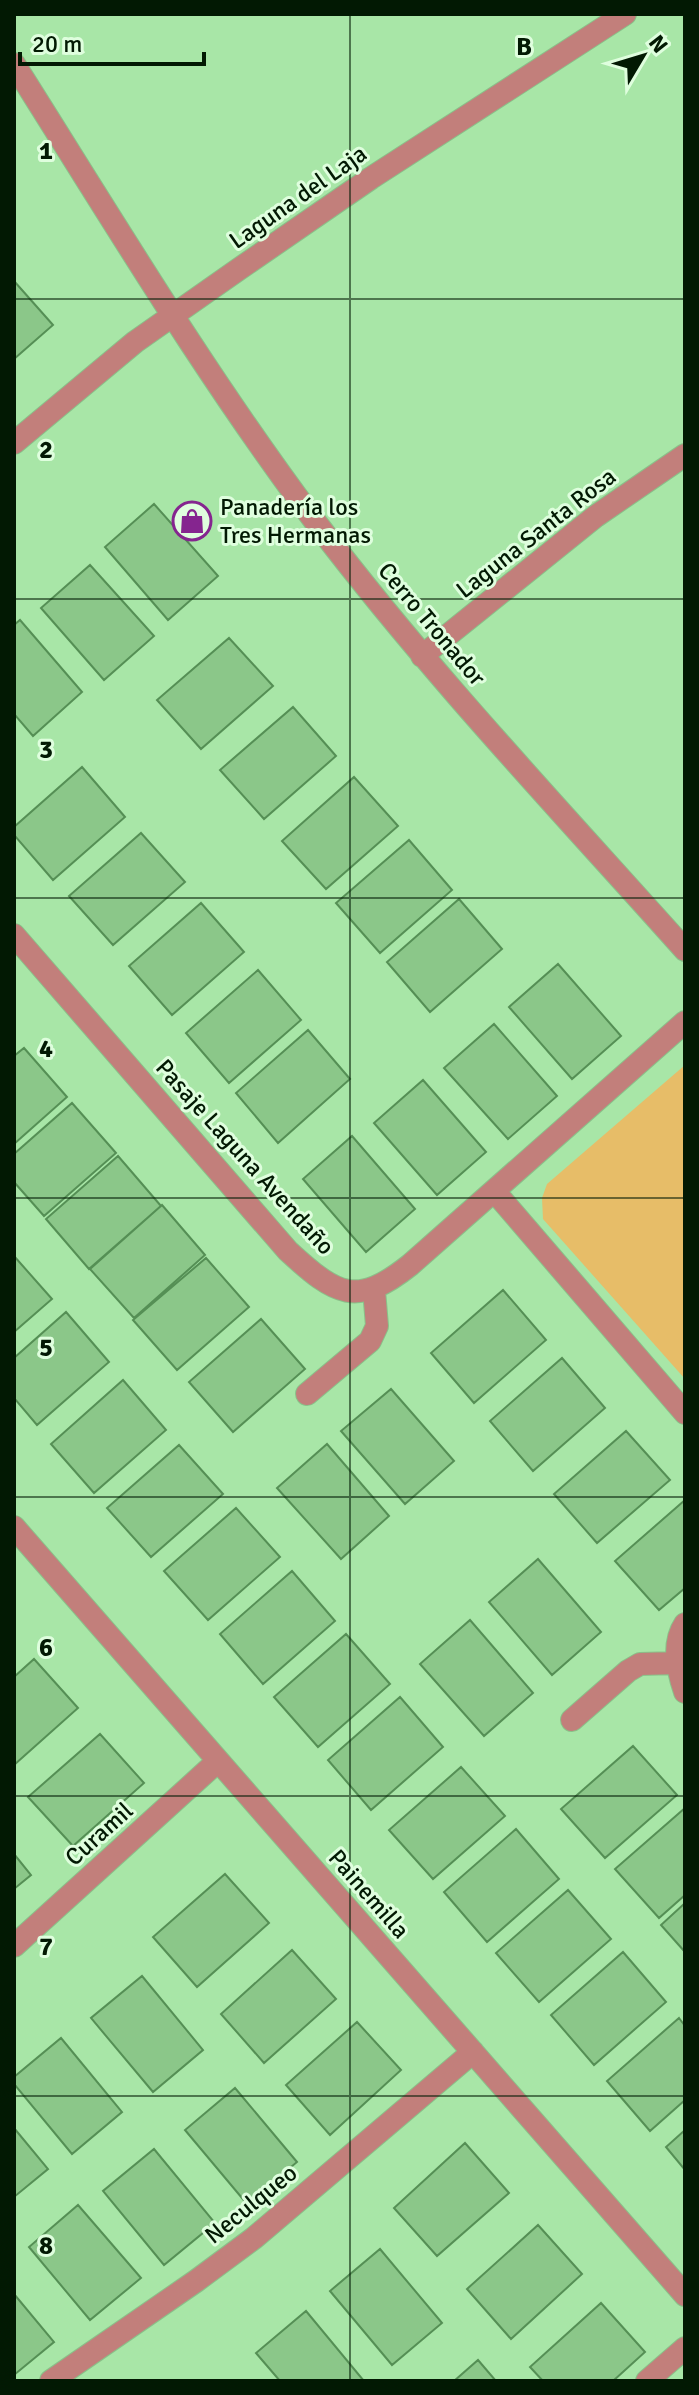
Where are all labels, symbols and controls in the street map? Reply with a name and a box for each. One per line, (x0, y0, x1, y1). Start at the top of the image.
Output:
scale bar (20, 16, 204, 66)
north arrow (603, 16, 683, 96)
text: 20 m (32, 29, 82, 59)
text: N (643, 30, 674, 58)
text: B (516, 31, 532, 63)
text: 1 (39, 135, 53, 167)
street label: Laguna del Laja (223, 139, 373, 255)
text: 2 (39, 434, 53, 466)
street label: Laguna Santa Rosa (450, 461, 622, 605)
place label: Panadería los Tres Hermanas (220, 492, 371, 550)
shop icon: Panadería los Tres Hermanas (171, 500, 213, 542)
street label: Cerro Tronador (372, 556, 492, 692)
text: 3 (39, 734, 53, 766)
text: 4 (39, 1033, 53, 1065)
street label: Pasaje Laguna Avendaño (149, 1053, 341, 1261)
text: 5 (39, 1332, 53, 1364)
text: 6 (39, 1632, 53, 1664)
street label: Curamil (59, 1796, 139, 1872)
street label: Painemilla (322, 1843, 416, 1945)
text: 7 (39, 1931, 53, 1963)
street label: Neculqueo (199, 2158, 303, 2250)
text: 8 (39, 2230, 53, 2262)

